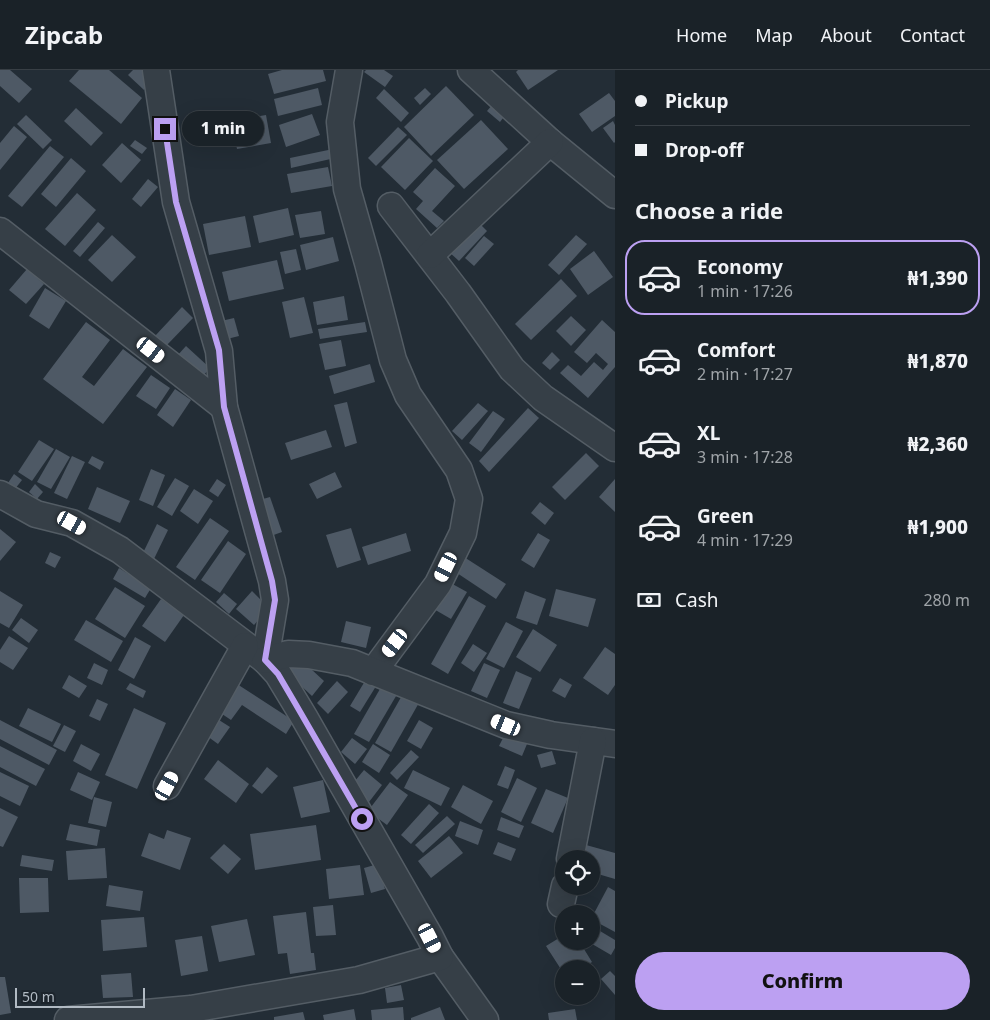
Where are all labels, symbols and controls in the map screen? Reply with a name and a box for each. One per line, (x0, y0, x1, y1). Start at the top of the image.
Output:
text: Zipcab (25, 18, 103, 51)
text: Home (676, 23, 727, 47)
text: Map (755, 23, 793, 47)
text: About (821, 23, 872, 47)
text: Contact (900, 23, 965, 47)
text: Pickup (665, 88, 728, 114)
callout: 1 min (182, 112, 265, 146)
text: 1 min (201, 117, 245, 139)
route end (154, 118, 176, 140)
text: Drop-off (665, 137, 744, 163)
text: Choose a ride (635, 195, 783, 225)
text: Economy (697, 254, 783, 280)
icon: car (637, 255, 682, 300)
text: ₦1,390 (908, 265, 968, 291)
text: 1 min · 17:26 (697, 280, 793, 302)
car (134, 335, 167, 365)
text: Comfort (697, 337, 776, 363)
icon: car (637, 338, 682, 383)
text: ₦1,870 (908, 348, 968, 374)
text: 2 min · 17:27 (697, 363, 793, 385)
text: XL (697, 420, 720, 446)
icon: car (637, 421, 682, 466)
text: ₦2,360 (908, 431, 968, 457)
text: 3 min · 17:28 (697, 446, 793, 468)
text: Green (697, 503, 754, 529)
icon: car (637, 504, 682, 549)
car (55, 509, 88, 537)
text: ₦1,900 (908, 514, 968, 540)
text: 4 min · 17:29 (697, 529, 793, 551)
car (432, 550, 459, 584)
icon: cash (635, 586, 663, 614)
text: Cash (675, 587, 719, 613)
text: 280 m (923, 589, 970, 611)
car (379, 627, 410, 659)
car (489, 712, 522, 738)
car (153, 769, 180, 803)
route start (351, 808, 373, 830)
map controls (555, 850, 600, 1005)
button: locate (555, 850, 600, 895)
button: + (555, 905, 600, 950)
car (416, 921, 443, 955)
button: Confirm (635, 952, 970, 1010)
button: − (555, 960, 600, 1005)
scale bar (15, 985, 145, 1008)
text: 50 m (22, 987, 55, 1006)

